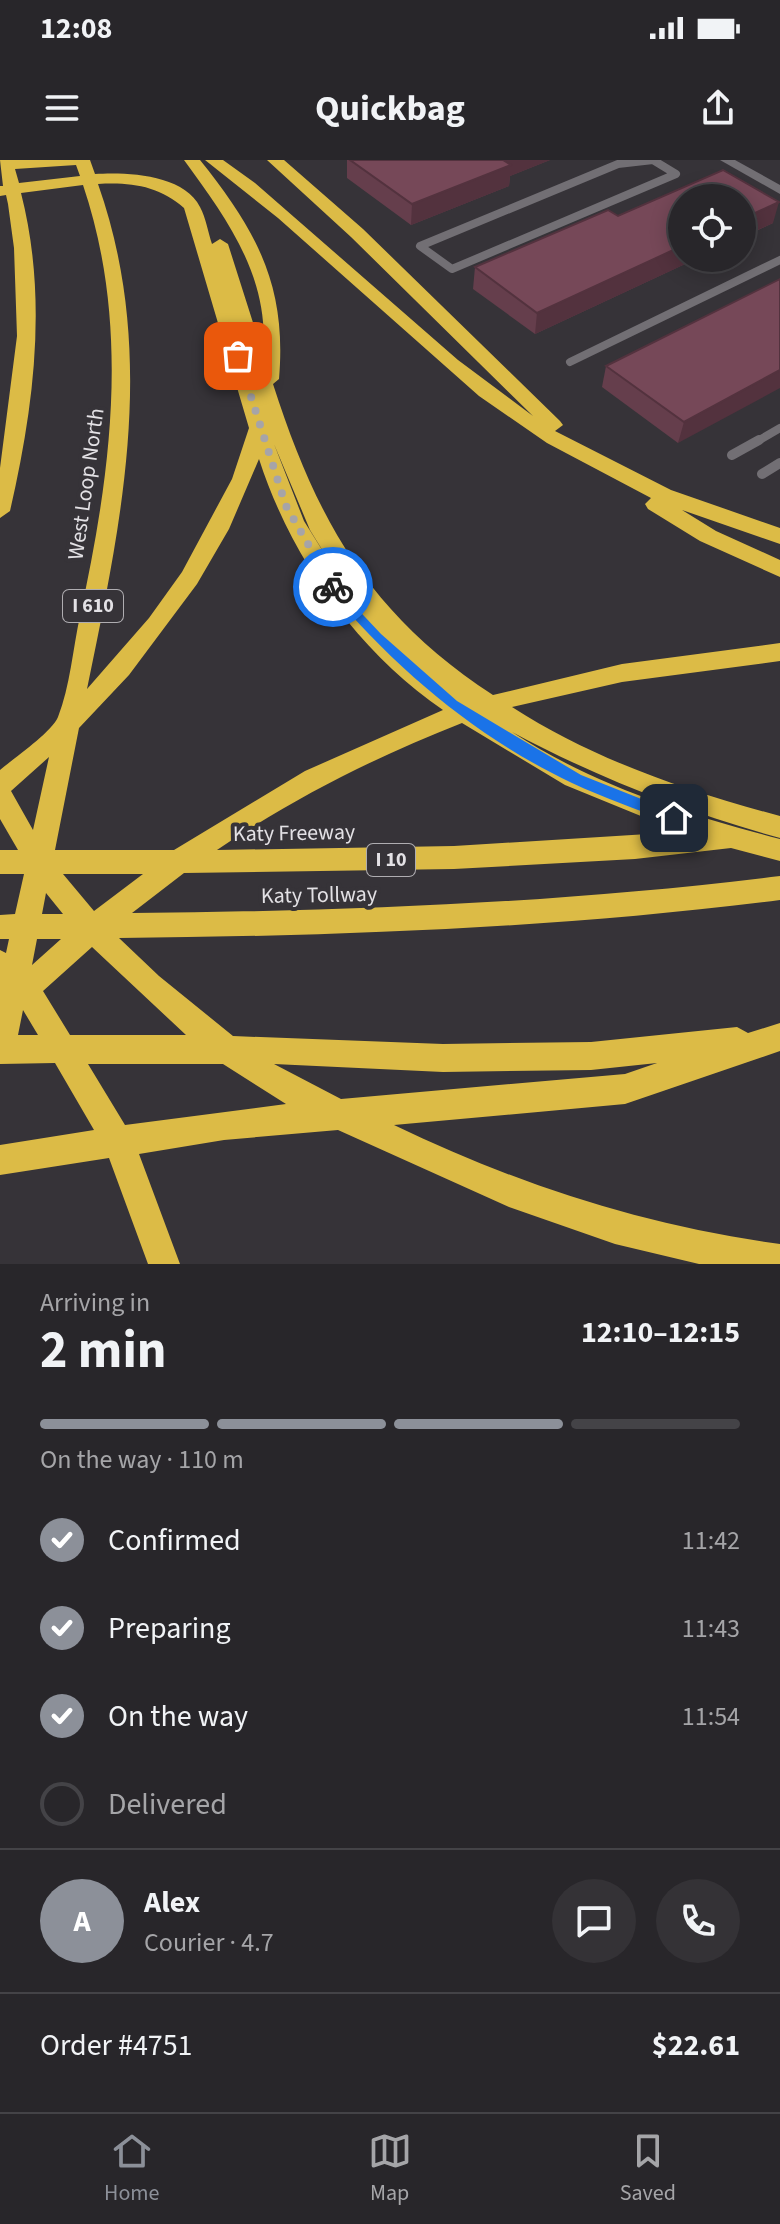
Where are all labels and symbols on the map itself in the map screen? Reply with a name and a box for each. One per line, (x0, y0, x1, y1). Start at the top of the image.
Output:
pin (204, 322, 272, 390)
street label: West Loop North (60, 406, 112, 562)
courier (293, 547, 373, 627)
road number: I 610 (63, 590, 123, 622)
pin (640, 784, 708, 852)
street label: Katy Freeway (233, 816, 356, 850)
road number: I 10 (367, 844, 415, 876)
street label: Katy Tollway (261, 878, 378, 912)

